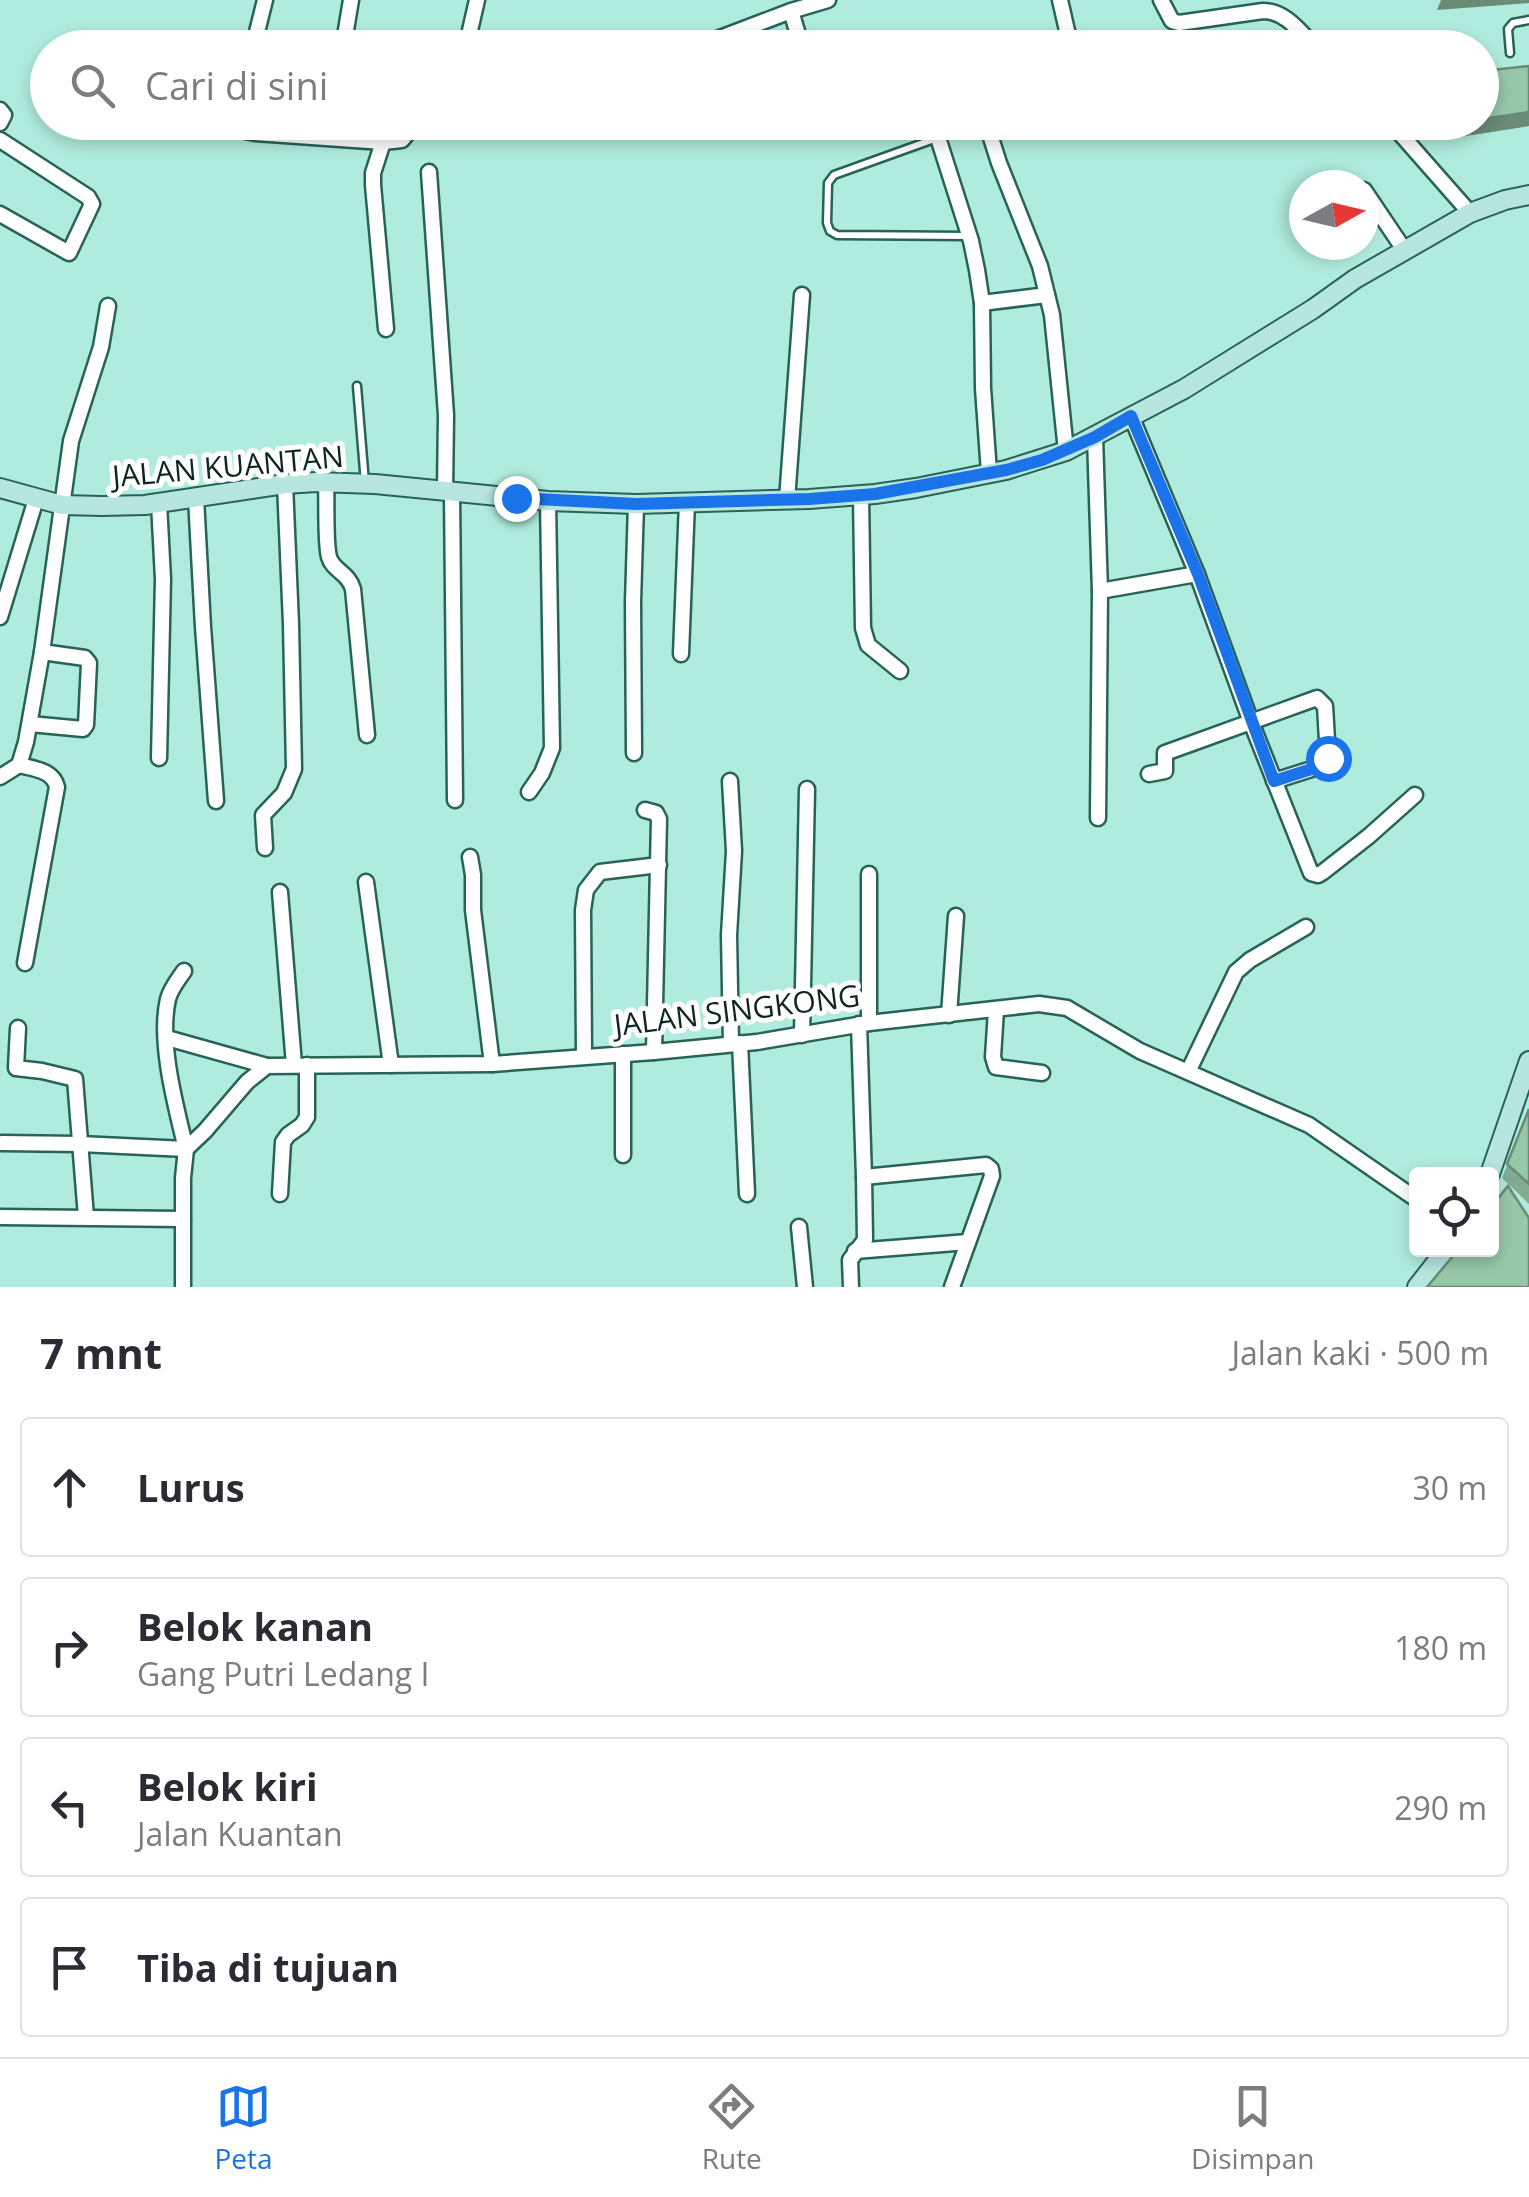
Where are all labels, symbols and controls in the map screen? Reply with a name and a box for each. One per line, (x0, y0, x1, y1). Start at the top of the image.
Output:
search box (30, 30, 1499, 140)
icon: search (65, 58, 120, 113)
text: Cari di sini (145, 59, 328, 111)
north arrow (1289, 170, 1379, 260)
street label: JALAN KUANTAN (108, 435, 345, 496)
route end (494, 476, 540, 522)
route start (1306, 736, 1352, 782)
street label: JALAN SINGKONG (609, 974, 862, 1045)
map controls (1409, 1167, 1499, 1257)
button: locate (1409, 1167, 1499, 1257)
text: 7 mnt (40, 1324, 162, 1381)
text: Jalan kaki · 500 m (1231, 1331, 1489, 1374)
icon: ahead (42, 1460, 97, 1515)
text: Lurus (137, 1461, 245, 1513)
text: 30 m (1412, 1466, 1487, 1509)
text: Belok kanan (137, 1600, 373, 1652)
icon: right (42, 1620, 97, 1675)
text: 180 m (1394, 1626, 1487, 1669)
text: Gang Putri Ledang I (137, 1652, 429, 1695)
text: Belok kiri (137, 1760, 318, 1812)
icon: left (42, 1780, 97, 1835)
text: 290 m (1394, 1786, 1487, 1829)
text: Jalan Kuantan (137, 1812, 343, 1855)
icon: arrive (42, 1940, 97, 1995)
text: Tiba di tujuan (137, 1941, 399, 1993)
tab: Peta (215, 2079, 273, 2177)
tab: Rute (702, 2079, 762, 2177)
tab: Disimpan (1191, 2079, 1314, 2177)

